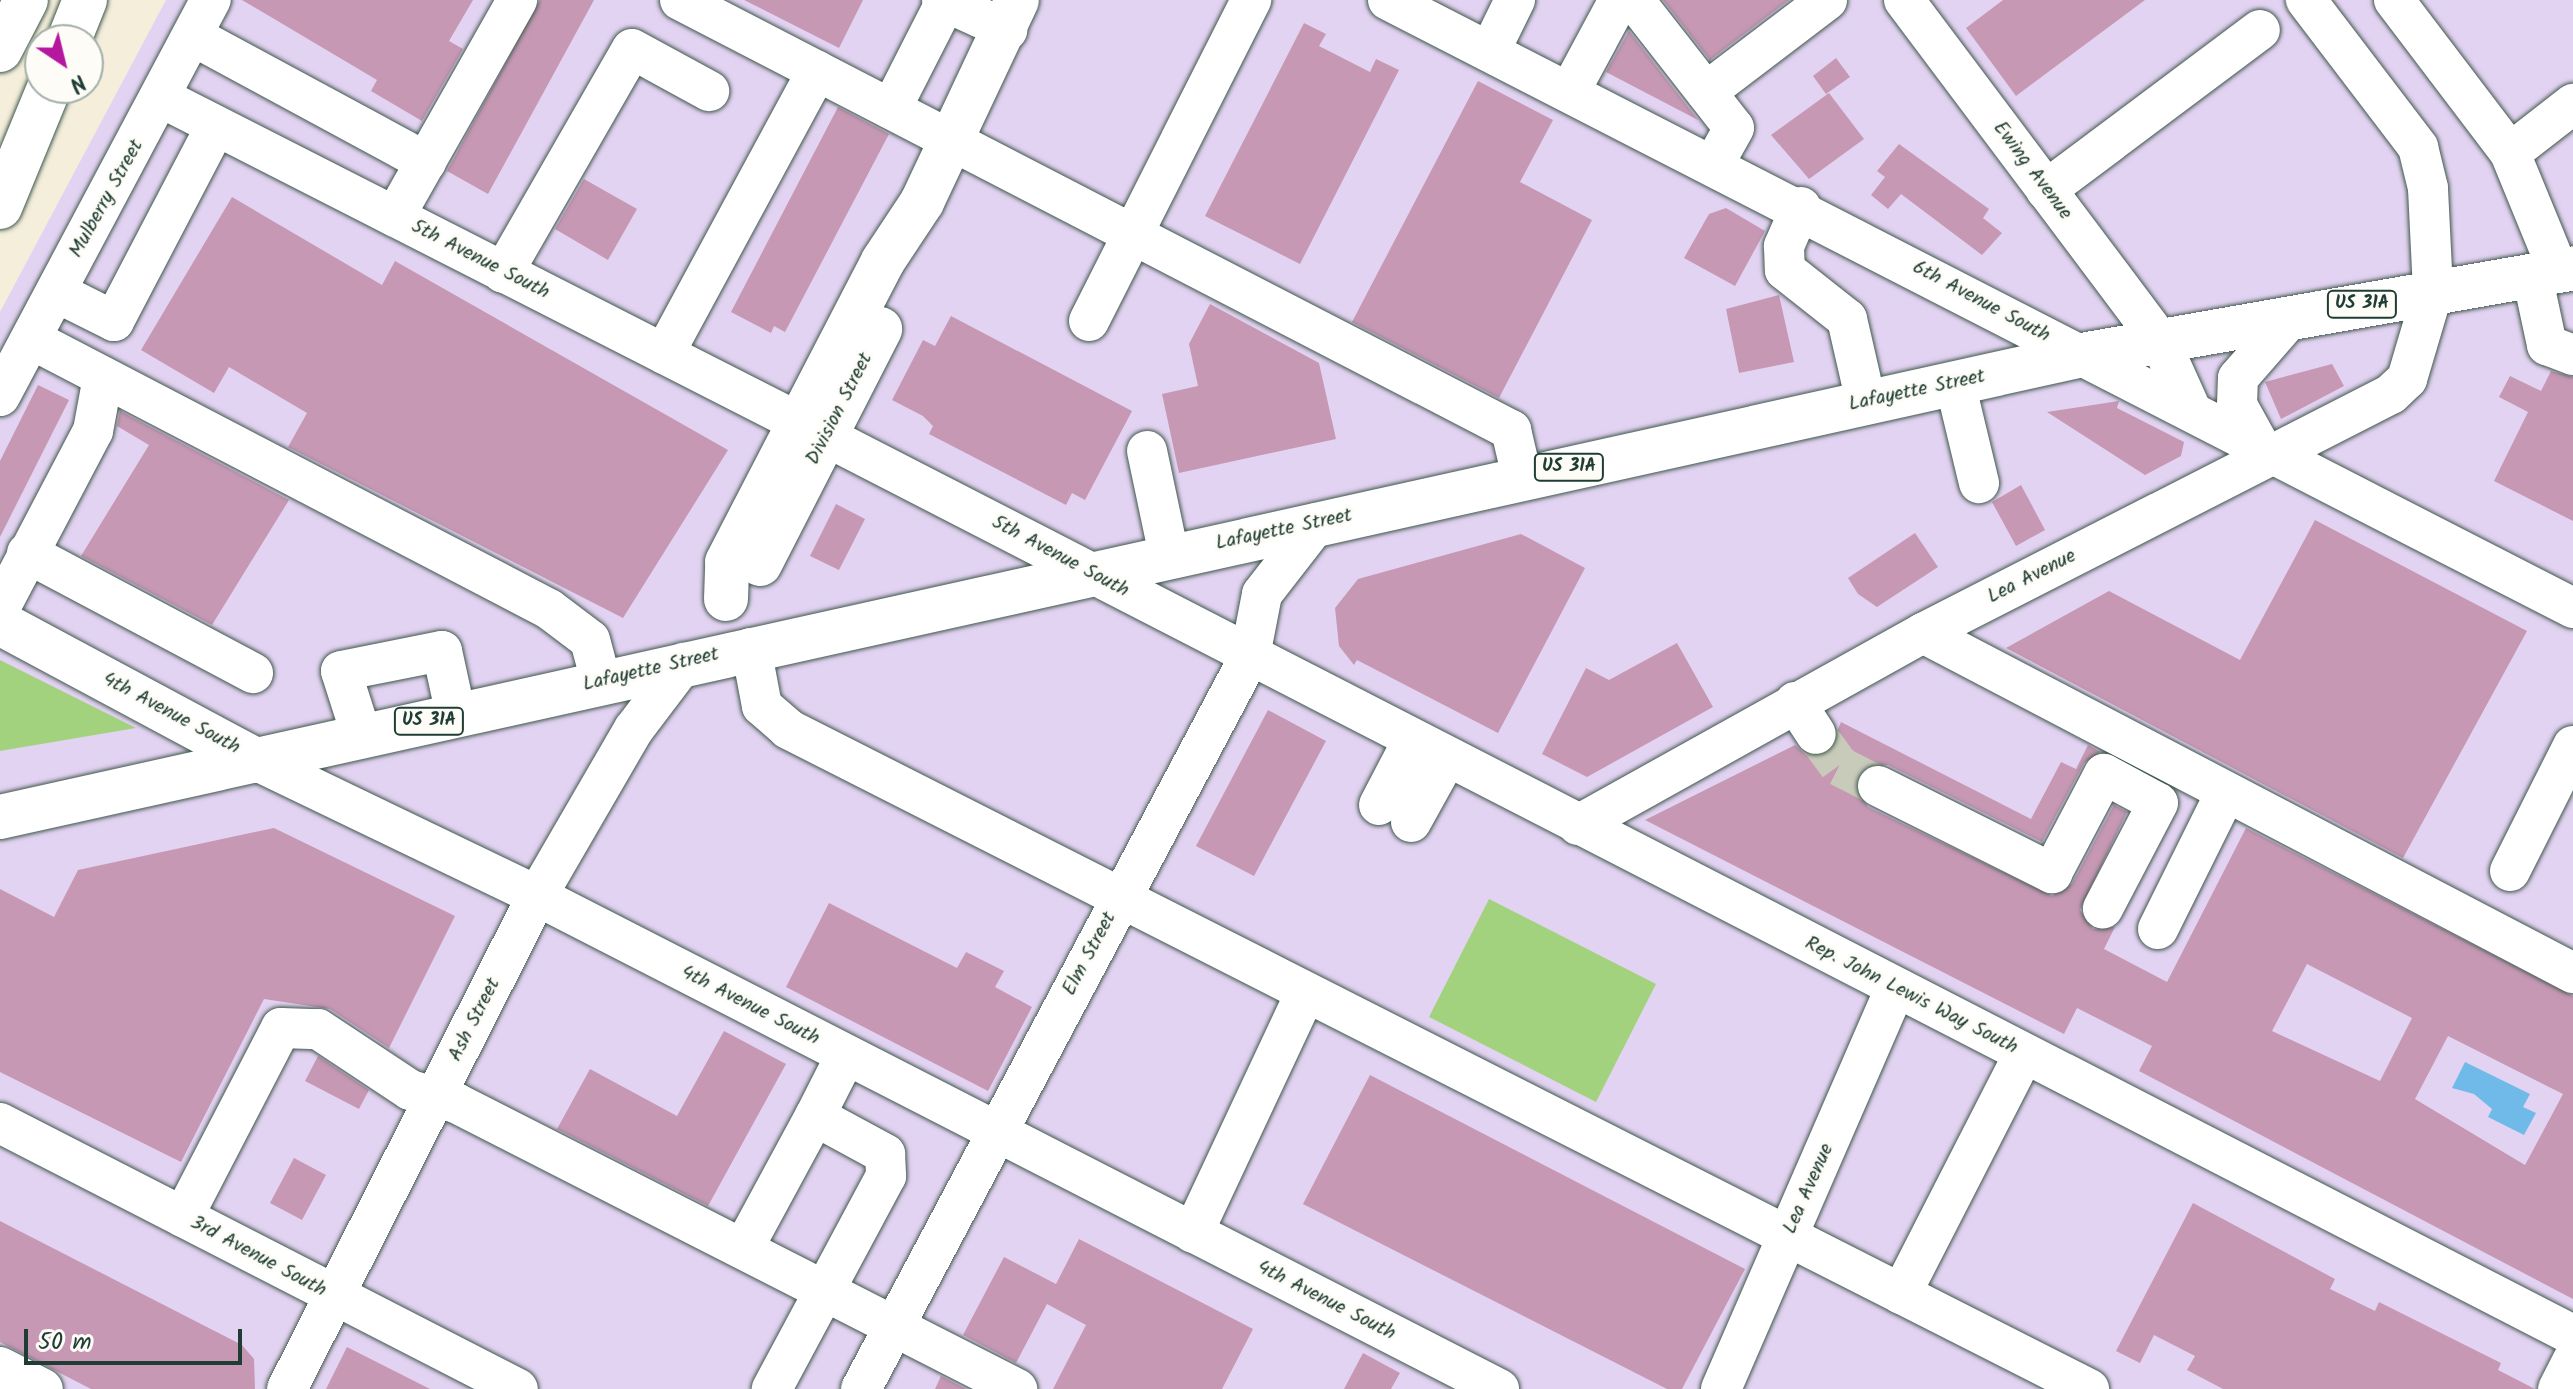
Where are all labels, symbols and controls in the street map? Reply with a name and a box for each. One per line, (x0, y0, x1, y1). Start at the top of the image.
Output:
north arrow (24, 24, 104, 104)
text: N (61, 64, 93, 101)
street label: Ewing Avenue (1987, 117, 2077, 225)
street label: Mulberry Street (65, 136, 149, 262)
street label: 5th Avenue South (407, 215, 553, 305)
street label: 6th Avenue South (1908, 256, 2054, 348)
road number: US 31A (2326, 290, 2398, 318)
street label: Division Street (801, 349, 879, 469)
street label: Lafayette Street (1847, 365, 1987, 417)
road number: US 31A (1533, 453, 1605, 481)
street label: Lafayette Street (1214, 504, 1354, 556)
street label: 5th Avenue South (987, 511, 1133, 603)
street label: Lea Avenue (1984, 544, 2080, 610)
street label: Lafayette Street (581, 643, 721, 697)
street label: 4th Avenue South (98, 668, 244, 760)
road number: US 31A (393, 707, 465, 735)
street label: Elm Street (1058, 908, 1122, 1000)
street label: Rep. John Lewis Way South (1801, 932, 2021, 1060)
street label: 4th Avenue South (677, 961, 823, 1051)
street label: Ash Street (444, 974, 506, 1066)
street label: Lea Avenue (1778, 1140, 1840, 1238)
street label: 3rd Avenue South (186, 1211, 330, 1303)
street label: 4th Avenue South (1253, 1256, 1399, 1346)
scale bar (28, 1313, 246, 1363)
text: 50 m (38, 1323, 92, 1362)

